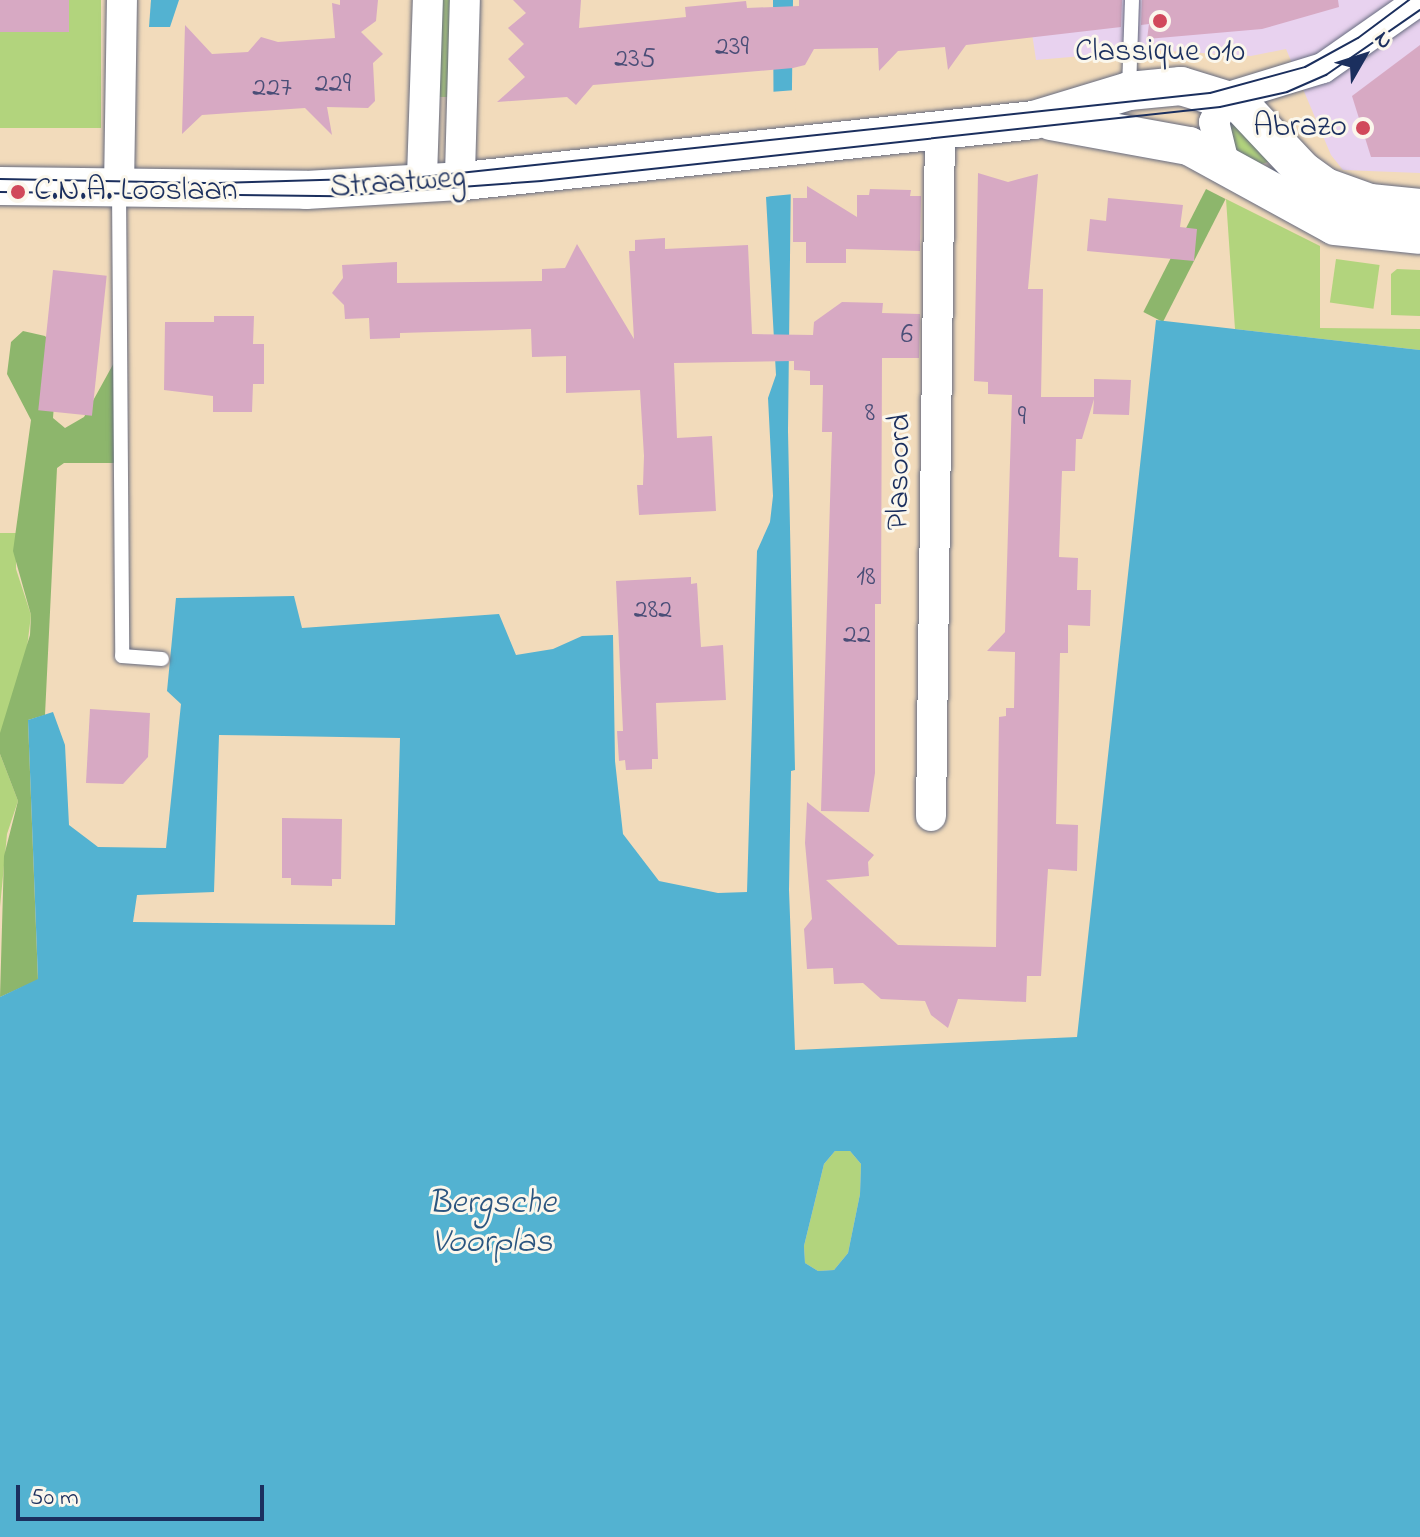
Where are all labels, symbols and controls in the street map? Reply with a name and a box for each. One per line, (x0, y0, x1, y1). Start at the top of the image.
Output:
marker: Classique 010 (1151, 12, 1169, 30)
north arrow (1324, 16, 1404, 96)
text: N (1366, 25, 1400, 57)
house number: 239 (715, 31, 749, 65)
place label: Classique 010 (1075, 34, 1245, 72)
house number: 235 (614, 43, 656, 77)
house number: 229 (315, 68, 351, 102)
house number: 227 (252, 72, 292, 106)
place label: Abrazo (1253, 109, 1347, 147)
marker: Abrazo (1354, 119, 1372, 137)
street label: Straatweg (329, 160, 467, 208)
place label: C.N.A. Looslaan (34, 173, 238, 211)
marker: C.N.A. Looslaan (9, 183, 27, 201)
house number: 6 (901, 319, 913, 353)
house number: 8 (865, 397, 875, 431)
house number: 9 (1018, 401, 1026, 435)
street label: Plasoord (881, 413, 921, 531)
house number: 18 (856, 561, 876, 595)
house number: 282 (634, 594, 672, 628)
house number: 22 (843, 619, 871, 653)
water label: Bergsche Voorplas (428, 1184, 556, 1264)
scale bar (20, 1469, 268, 1519)
text: 50 m (30, 1481, 79, 1516)

